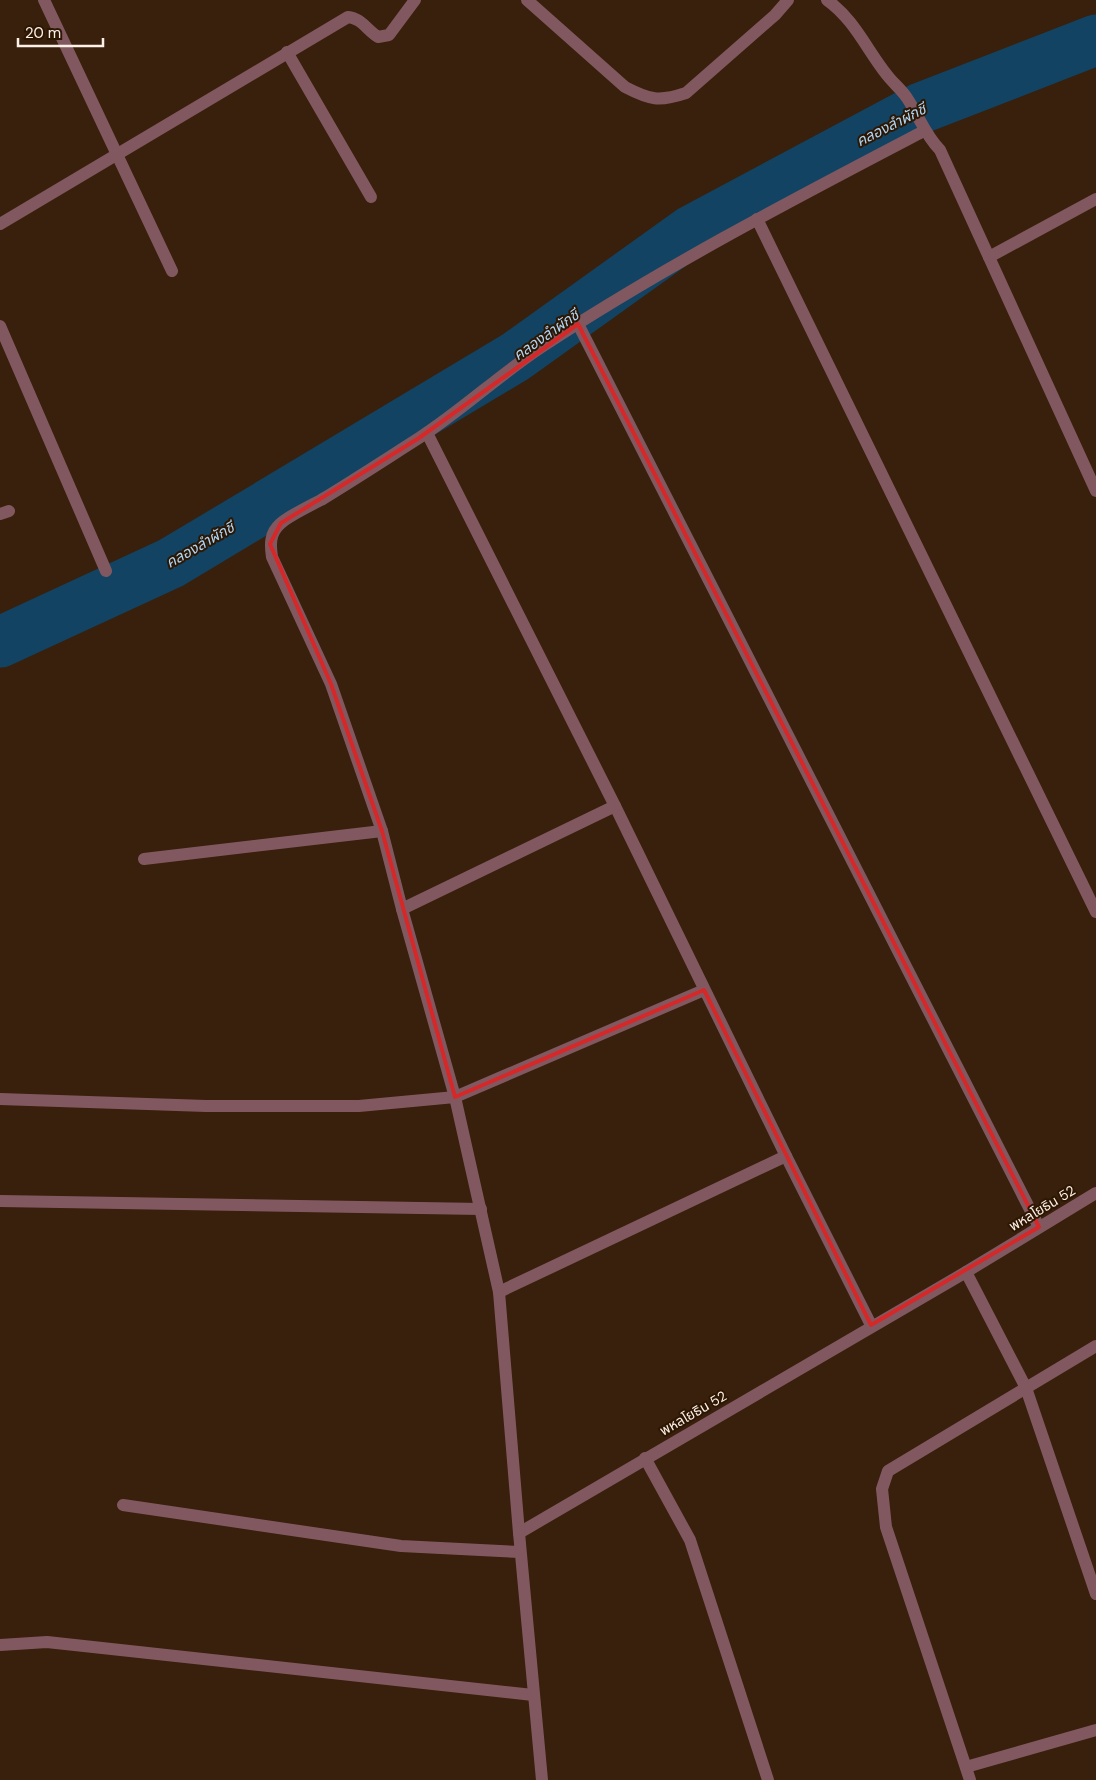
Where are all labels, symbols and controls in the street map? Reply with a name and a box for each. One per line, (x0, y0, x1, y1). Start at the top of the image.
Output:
scale bar (18, 15, 102, 47)
text: 20 m (25, 23, 61, 43)
water label: คลองลำผักชี (853, 98, 931, 151)
water label: คลองลำผักชี (509, 304, 585, 365)
water label: คลองลำผักชี (162, 516, 240, 573)
street label: พหลโยธิน 52 (1005, 1181, 1079, 1235)
street label: พหลโยธิน 52 (656, 1387, 730, 1439)

